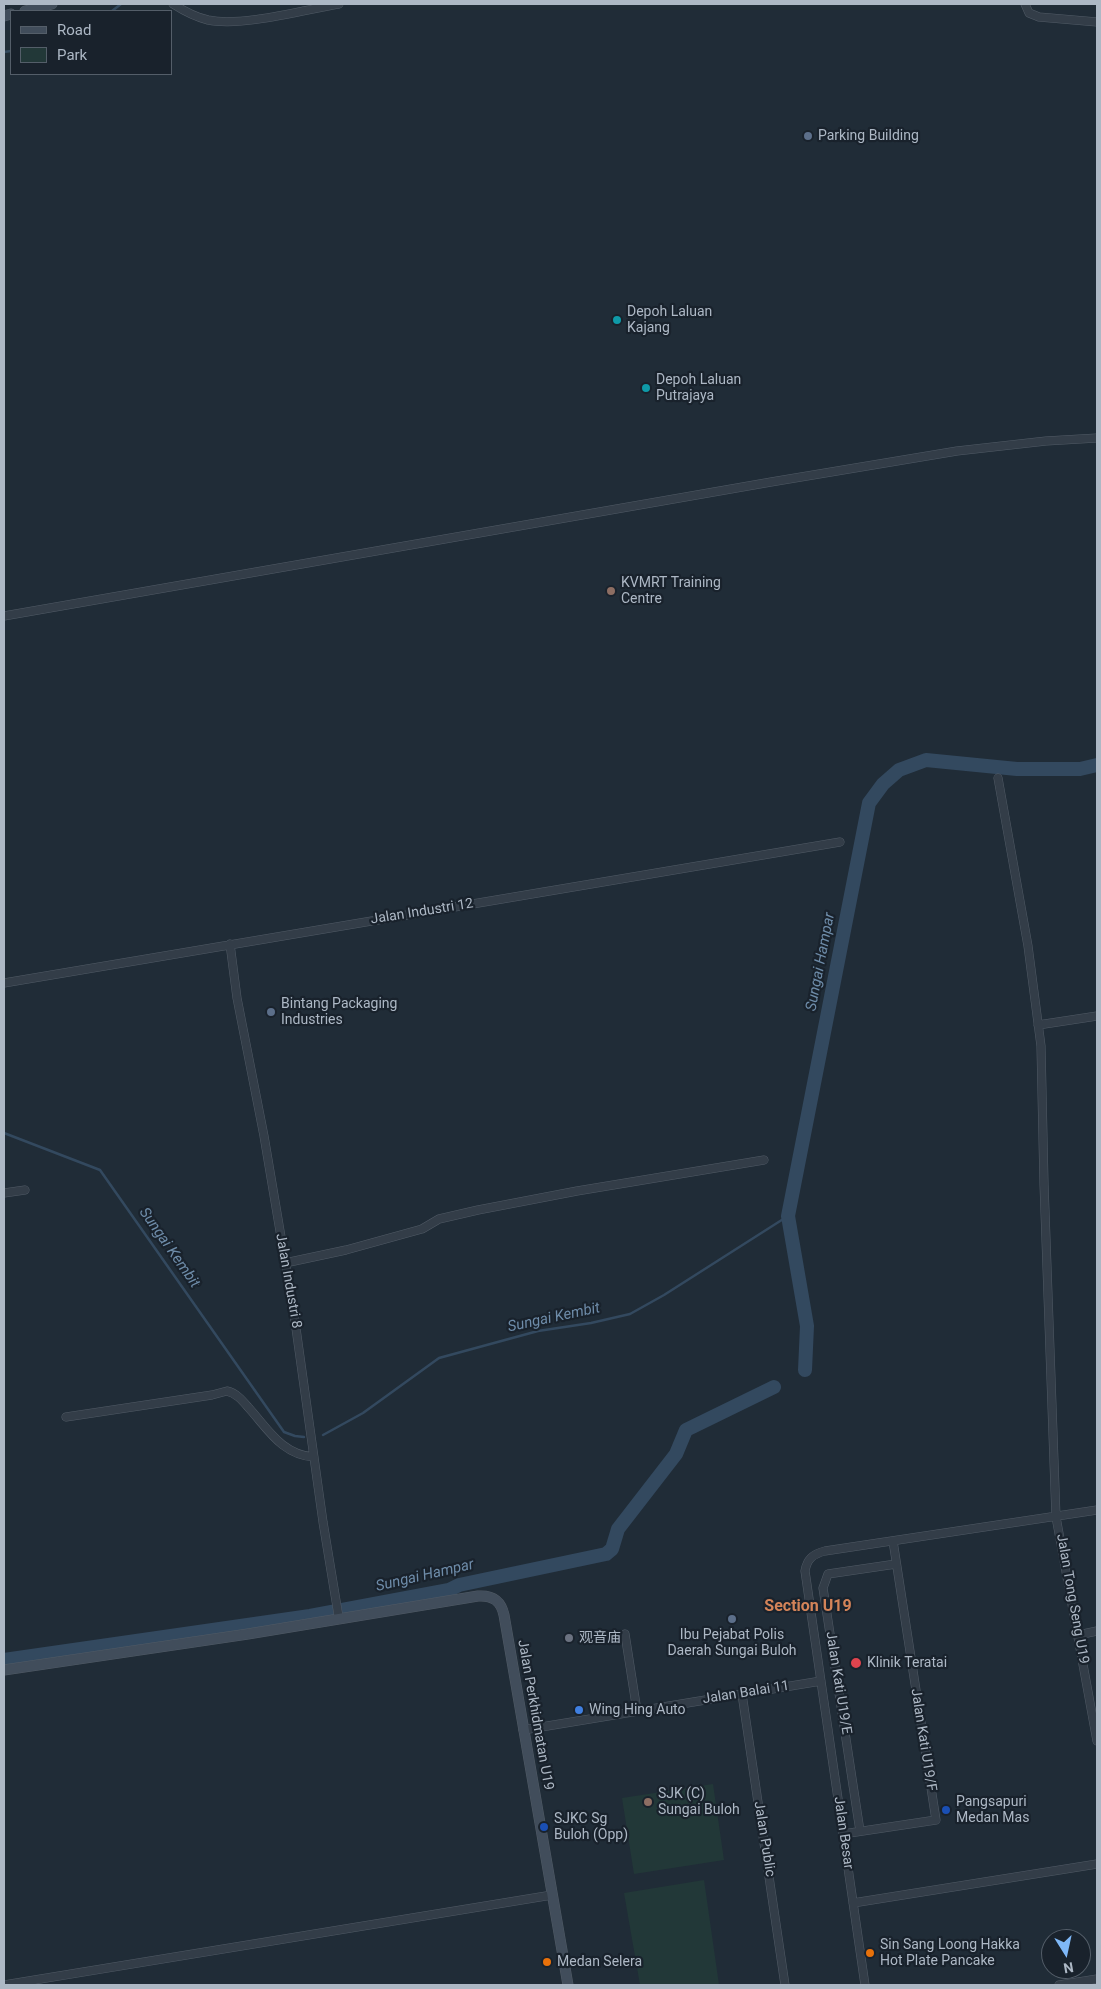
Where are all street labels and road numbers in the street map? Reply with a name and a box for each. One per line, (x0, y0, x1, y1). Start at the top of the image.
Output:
street label: Jalan Industri 12 (369, 896, 475, 928)
street label: Jalan Industri 8 (271, 1232, 305, 1330)
street label: Jalan Tong Seng U19 (1052, 1533, 1092, 1665)
street label: Jalan Kati U19/E (822, 1630, 854, 1736)
street label: Jalan Perkhidmatan U19 (513, 1638, 557, 1792)
street label: Jalan Balai 11 (701, 1678, 791, 1708)
street label: Jalan Kati U19/F (907, 1687, 939, 1793)
street label: Jalan Besar (830, 1796, 856, 1870)
street label: Jalan Public (750, 1800, 778, 1878)

